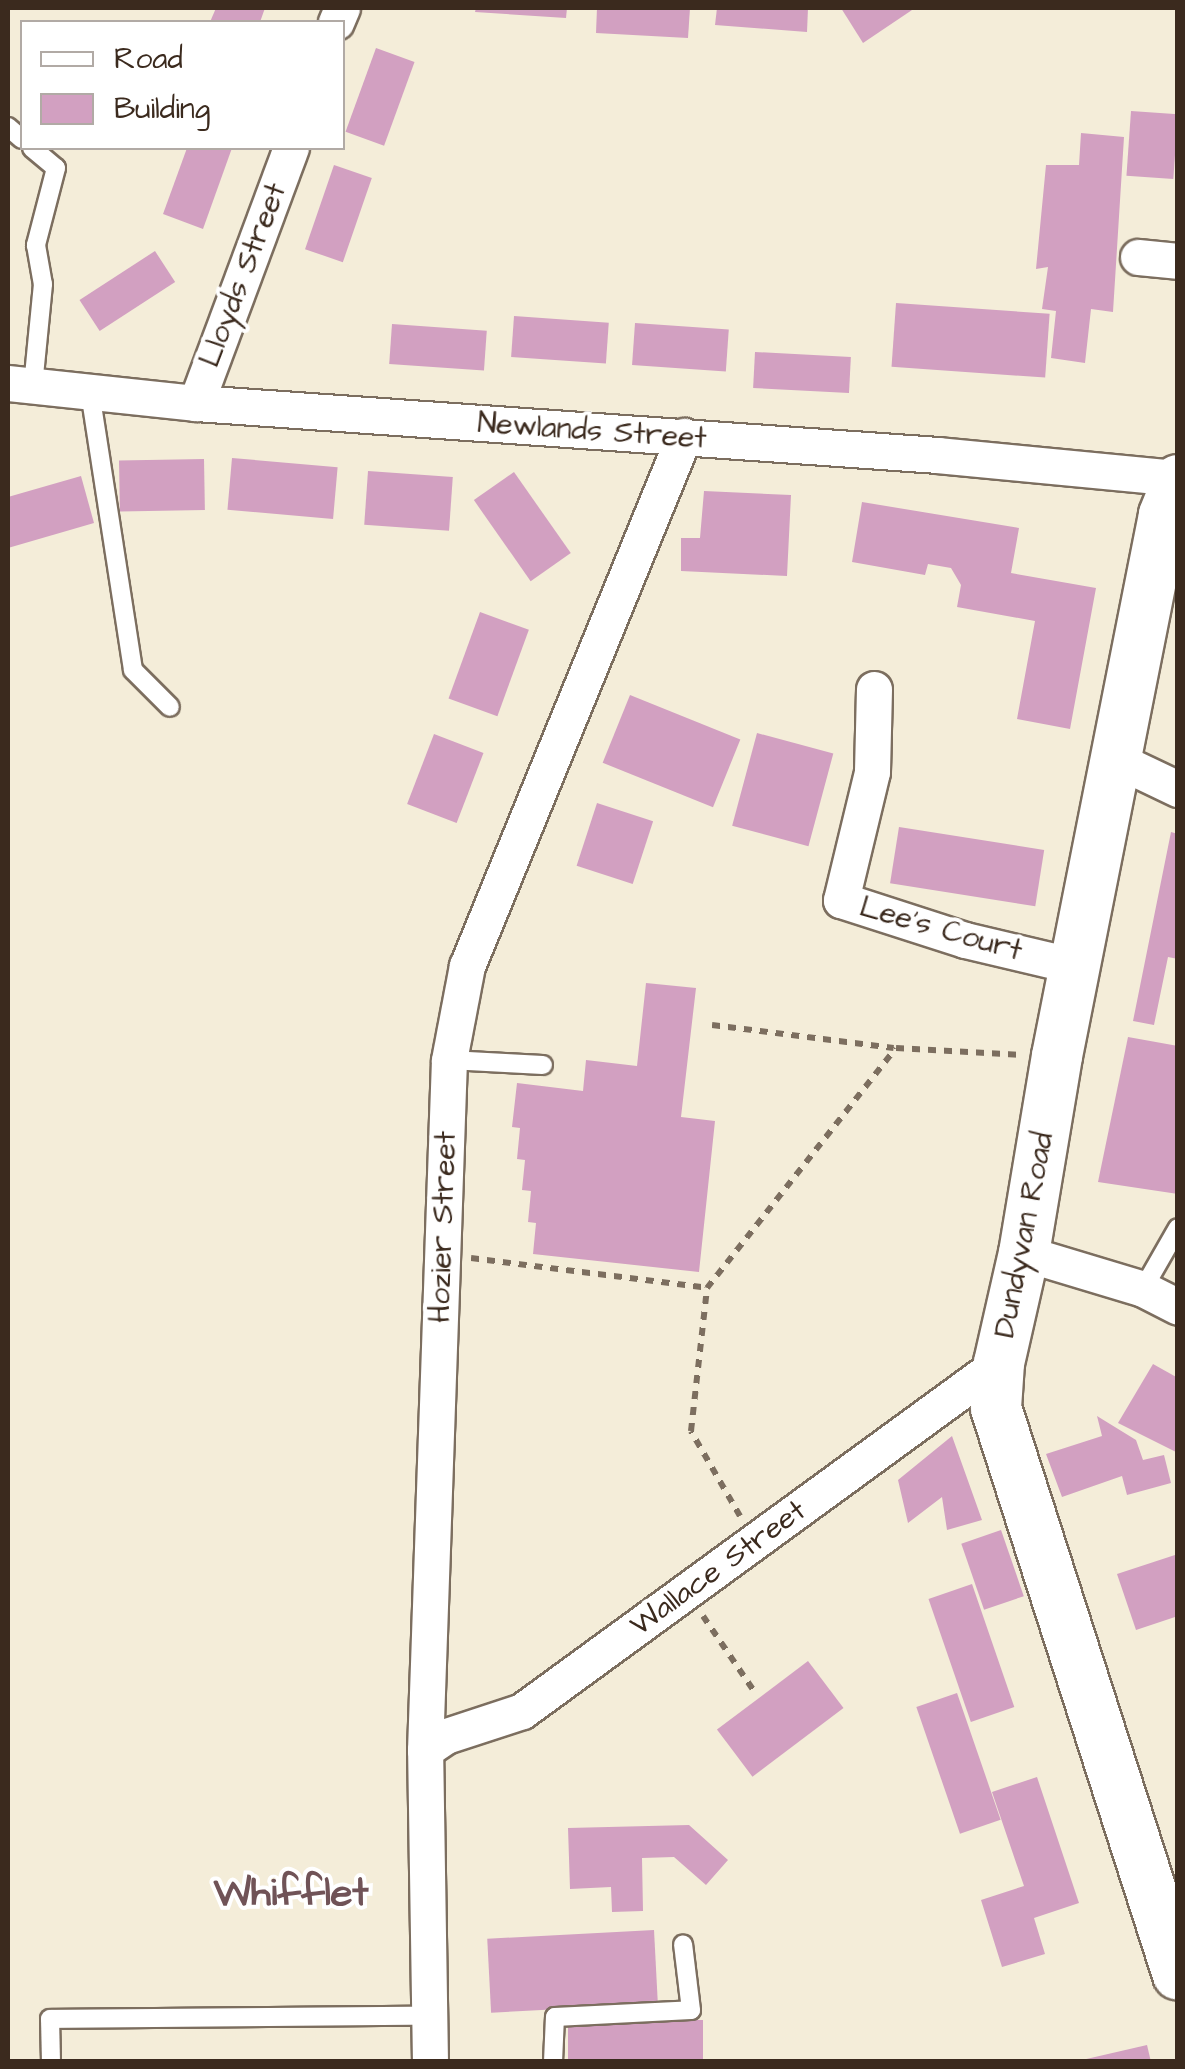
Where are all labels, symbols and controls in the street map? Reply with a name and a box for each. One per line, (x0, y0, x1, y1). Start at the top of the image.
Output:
legend (20, 20, 345, 150)
text: Road (114, 38, 183, 80)
text: Building (114, 88, 210, 130)
street label: Lloyds Street (191, 178, 295, 372)
street label: Newlands Street (476, 405, 708, 457)
street label: Lee's Court (856, 889, 1026, 969)
street label: Dundyvan Road (986, 1129, 1062, 1341)
street label: Hozier Street (422, 1131, 464, 1323)
street label: Wallace Street (623, 1492, 813, 1644)
district label: Whifflet (213, 1870, 369, 1918)

